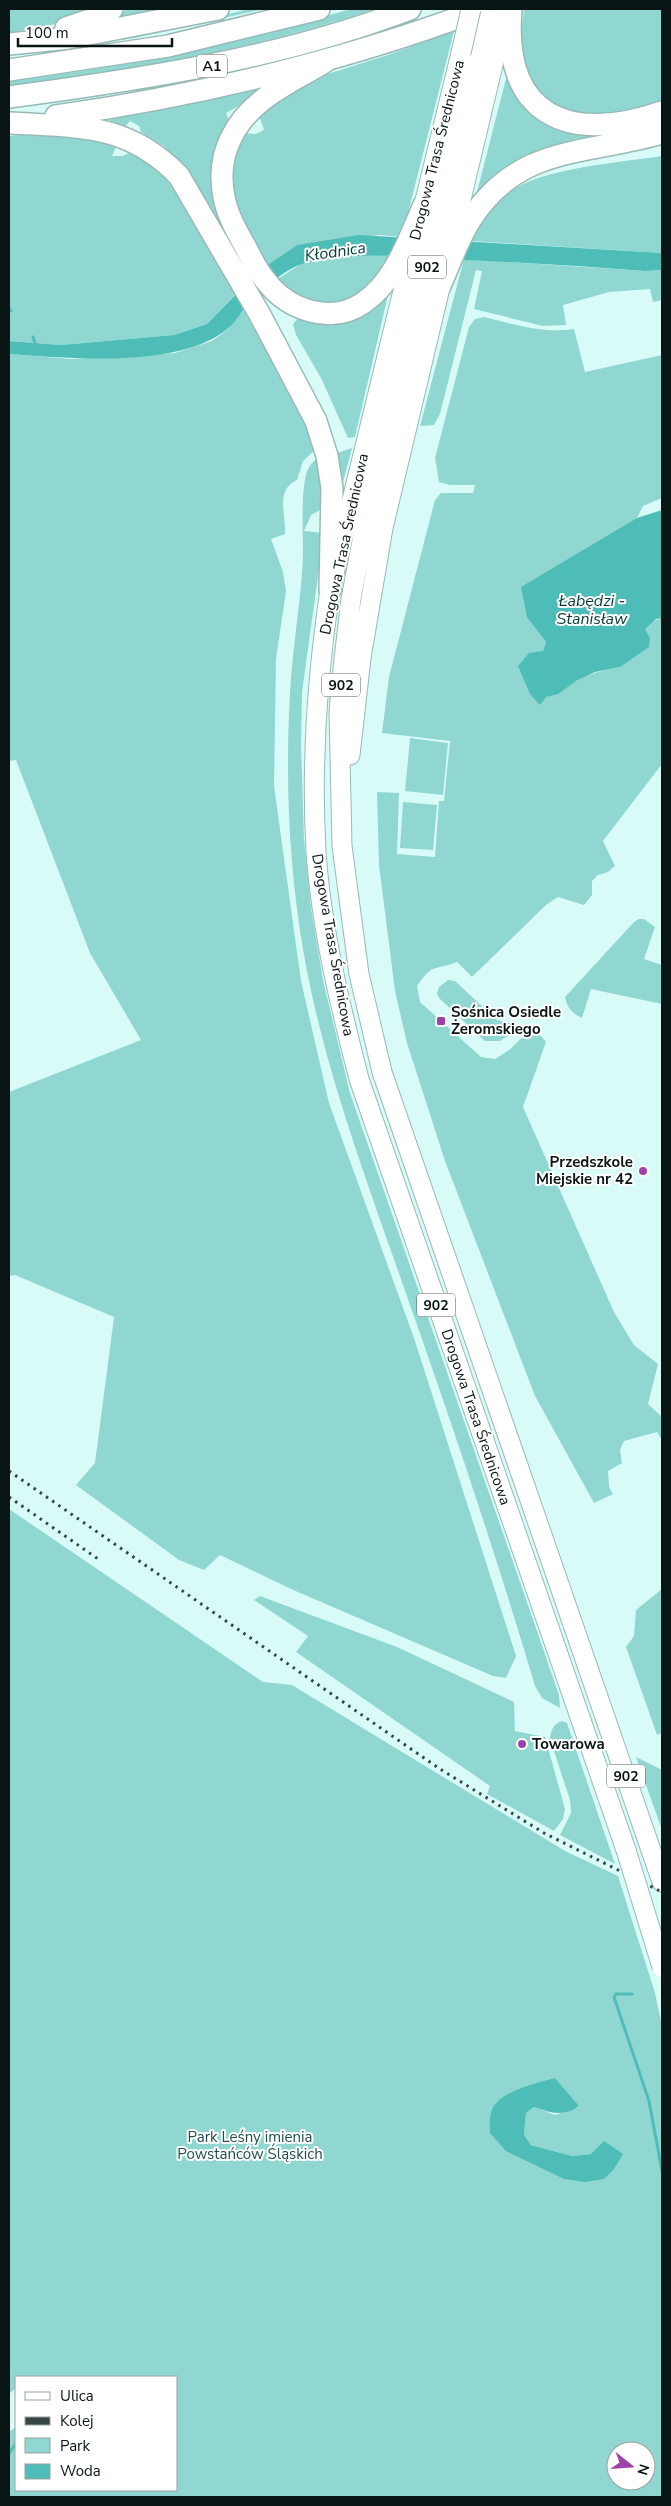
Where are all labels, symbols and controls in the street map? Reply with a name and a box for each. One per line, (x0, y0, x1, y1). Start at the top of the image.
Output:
scale bar (18, 15, 171, 47)
text: 100 m (25, 23, 69, 43)
road number: A1 (197, 54, 227, 78)
street label: Drogowa Trasa Średnicowa (404, 58, 469, 242)
water label: Kłodnica (303, 237, 367, 267)
road number: 902 (408, 256, 446, 278)
street label: Drogowa Trasa Średnicowa (314, 451, 373, 636)
water label: Łabędzi - Stanisław (557, 590, 628, 630)
road number: 902 (322, 674, 360, 696)
street label: Drogowa Trasa Średnicowa (307, 852, 360, 1038)
place label: Sośnica Osiedle Żeromskiego (451, 1002, 561, 1039)
marker: Sośnica Osiedle Żeromskiego (435, 1015, 447, 1027)
place label: Przedszkole Miejskie nr 42 (536, 1152, 633, 1189)
marker: Przedszkole Miejskie nr 42 (637, 1165, 649, 1177)
road number: 902 (417, 1294, 455, 1316)
street label: Drogowa Trasa Średnicowa (436, 1326, 516, 1508)
place label: Towarowa (532, 1734, 605, 1754)
marker: Towarowa (516, 1738, 528, 1750)
road number: 902 (607, 1764, 645, 1788)
park label: Park Leśny imienia Powstańców Śląskich (177, 2127, 323, 2164)
legend (15, 2376, 178, 2491)
text: Ulica (60, 2386, 94, 2406)
text: Kolej (60, 2411, 93, 2431)
text: Park (60, 2436, 90, 2456)
north arrow (606, 2441, 656, 2491)
text: Woda (60, 2461, 101, 2481)
text: N (632, 2462, 654, 2477)

